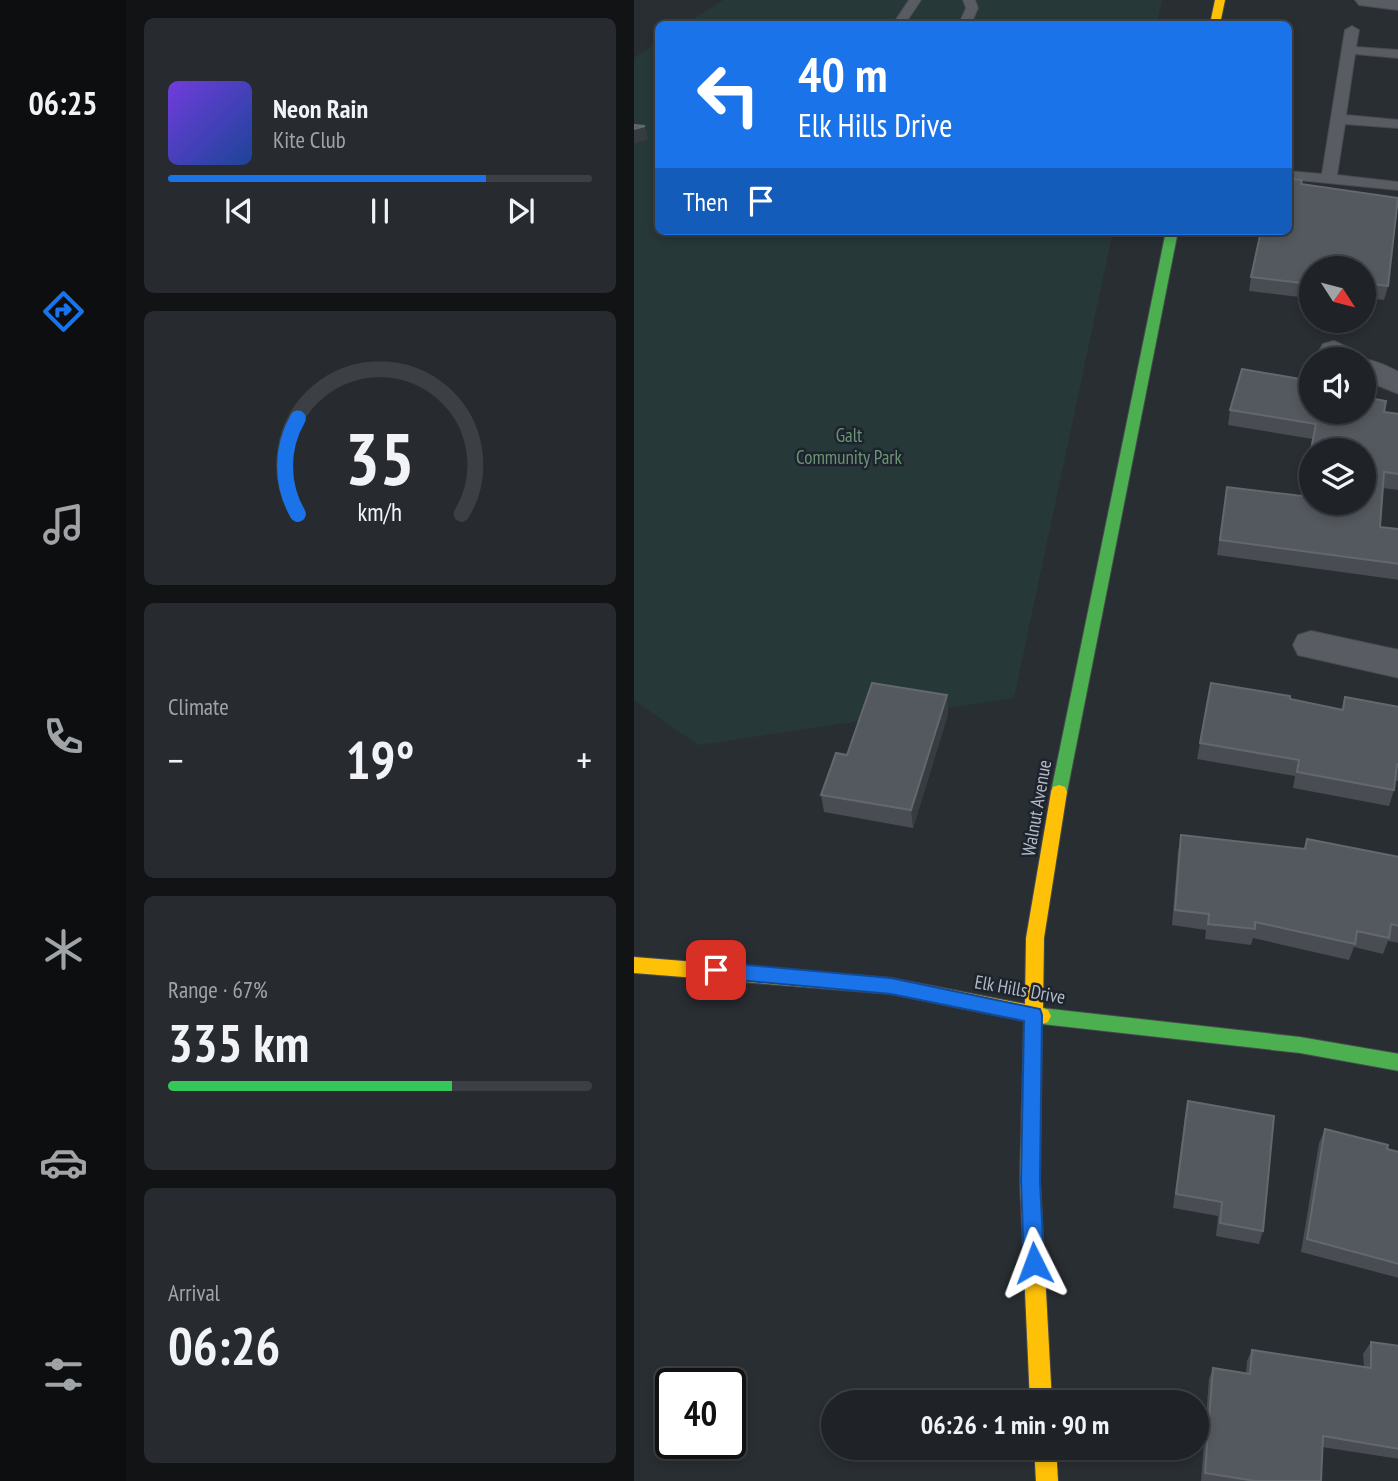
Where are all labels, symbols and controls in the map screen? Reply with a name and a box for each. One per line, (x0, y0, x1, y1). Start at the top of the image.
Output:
text: 40 m (798, 42, 887, 106)
icon: left (683, 49, 774, 140)
text: 06:25 (28, 82, 98, 124)
text: Neon Rain (273, 92, 368, 125)
text: Elk Hills Drive (798, 104, 952, 146)
text: Kite Club (273, 125, 346, 154)
icon: arrive (742, 182, 780, 220)
text: Then (683, 185, 728, 218)
icon: previous (220, 192, 258, 230)
icon: pause (361, 192, 399, 230)
icon: next (502, 192, 540, 230)
north arrow (1299, 256, 1376, 332)
map controls (1299, 256, 1376, 515)
icon: directions (39, 287, 88, 336)
button: sound (1299, 347, 1376, 424)
text: 35 (345, 410, 415, 504)
park label: Galt Community Park (796, 423, 903, 469)
button: layers (1299, 438, 1376, 515)
text: km/h (358, 496, 402, 528)
icon: music (39, 500, 88, 549)
text: Climate (168, 692, 229, 721)
icon: phone (39, 712, 88, 761)
text: 19° (346, 726, 414, 793)
text: − (168, 735, 184, 784)
text: + (576, 735, 592, 784)
street label: Walnut Avenue (1016, 758, 1056, 858)
icon: climate (39, 925, 88, 974)
pin (686, 940, 746, 1000)
icon: arrive (697, 951, 735, 989)
street label: Elk Hills Drive (973, 969, 1067, 1009)
text: Range · 67% (168, 975, 268, 1004)
text: 335 km (168, 1009, 309, 1076)
icon: car (39, 1138, 88, 1187)
position arrow (997, 1226, 1071, 1300)
text: Arrival (168, 1278, 220, 1307)
text: 06:26 (168, 1312, 280, 1379)
icon: filters (39, 1350, 88, 1399)
speed limit sign: 40 (655, 1368, 746, 1459)
text: 06:26 · 1 min · 90 m (921, 1408, 1109, 1441)

